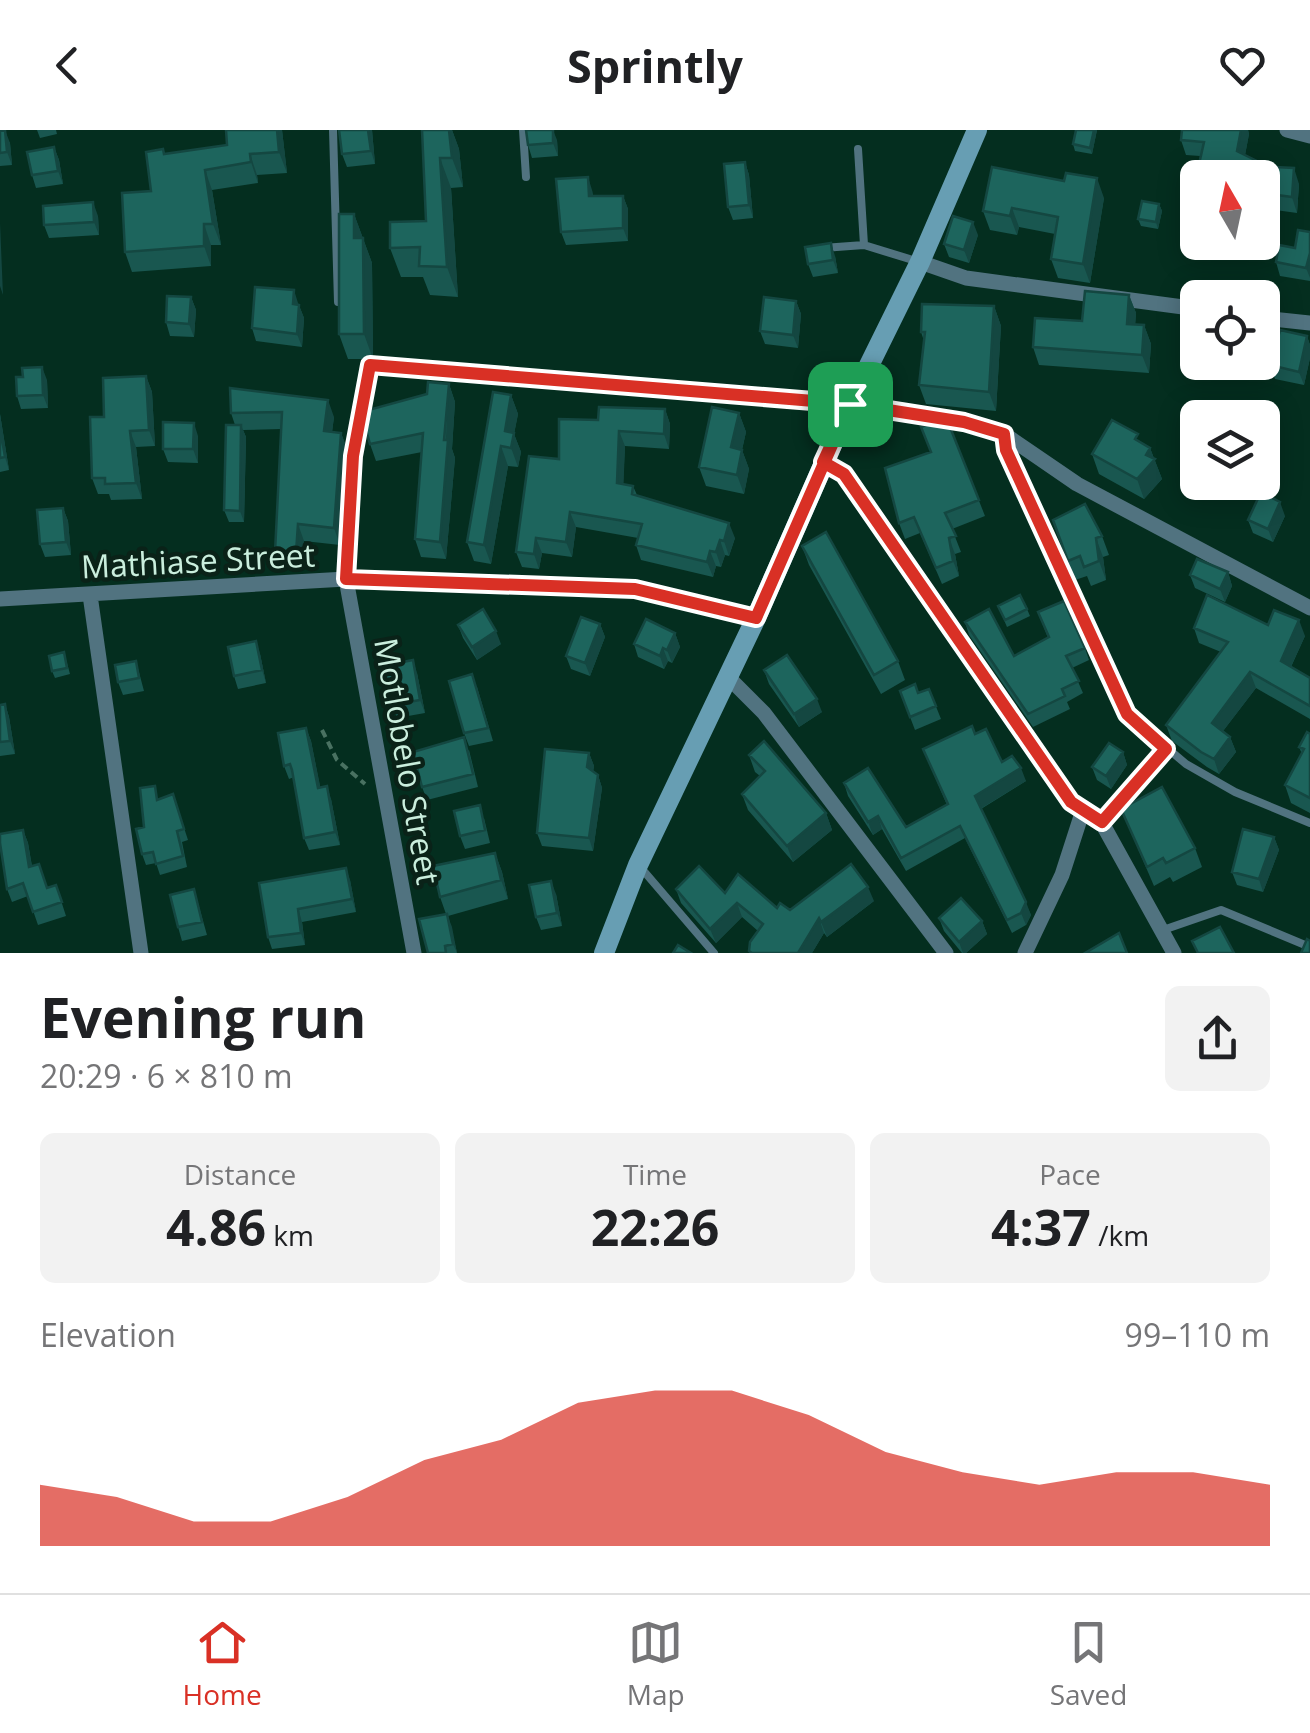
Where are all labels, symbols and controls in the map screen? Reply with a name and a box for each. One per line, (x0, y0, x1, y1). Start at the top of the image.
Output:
text: Sprintly (567, 35, 743, 96)
icon: back (40, 38, 95, 93)
icon: heart (1215, 38, 1270, 93)
north arrow (1180, 160, 1280, 260)
map controls (1180, 160, 1280, 500)
button: locate (1180, 280, 1280, 380)
pin (808, 362, 893, 447)
icon: arrive (823, 377, 878, 432)
button: layers (1180, 400, 1280, 500)
street label: Mathiase Street (80, 532, 316, 588)
street label: Motlobelo Street (365, 634, 451, 888)
text: Evening run (40, 979, 366, 1054)
button: share (1165, 986, 1270, 1091)
text: 20:29 · 6 × 810 m (40, 1054, 293, 1097)
text: Distance (184, 1155, 296, 1193)
text: Time (623, 1155, 687, 1193)
text: Pace (1039, 1155, 1101, 1193)
text: 4.86 (166, 1193, 266, 1261)
text: 22:26 (591, 1193, 719, 1261)
text: 4:37 (991, 1193, 1091, 1261)
text: km (266, 1216, 314, 1254)
text: /km (1091, 1216, 1149, 1254)
text: Elevation (40, 1313, 176, 1356)
text: 99–110 m (1125, 1313, 1270, 1356)
tab: Home (183, 1615, 262, 1713)
tab: Map (627, 1615, 685, 1713)
tab: Saved (1050, 1615, 1127, 1713)

